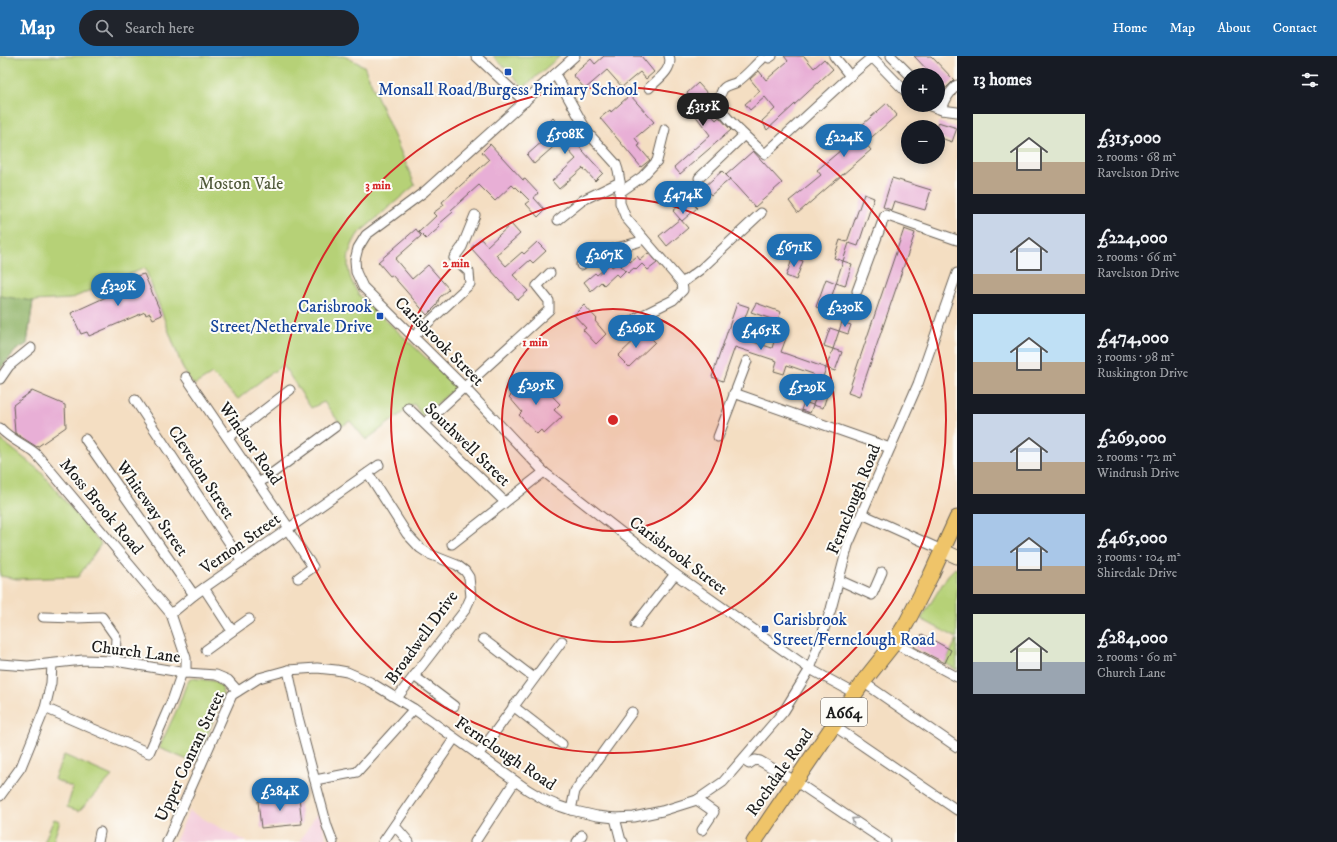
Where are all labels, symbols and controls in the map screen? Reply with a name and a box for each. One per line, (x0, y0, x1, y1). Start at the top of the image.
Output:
search box (79, 10, 359, 46)
text: Map (20, 17, 55, 40)
icon: search (93, 17, 115, 39)
text: Search here (125, 19, 194, 38)
text: Home (1113, 19, 1147, 37)
text: Map (1169, 19, 1195, 37)
text: About (1217, 19, 1251, 37)
text: Contact (1273, 19, 1317, 37)
marker: Monsall Road/Burgess Primary School (503, 67, 513, 77)
map controls (901, 68, 945, 164)
button: + (901, 68, 945, 112)
text: 13 homes (973, 69, 1032, 91)
icon: filters (1299, 69, 1321, 91)
place label: Monsall Road/Burgess Primary School (378, 79, 638, 101)
pin: £315K (675, 93, 731, 127)
text: £315K (686, 98, 720, 114)
button: − (901, 120, 945, 164)
pin: £508K (537, 121, 593, 155)
pin: £224K (816, 124, 872, 158)
text: £508K (546, 126, 584, 142)
text: £315,000 (1097, 127, 1161, 149)
text: £224K (825, 129, 863, 145)
icon: home (1005, 130, 1053, 178)
text: 2 rooms · 68 m² (1097, 149, 1176, 165)
text: Ravelston Drive (1097, 165, 1179, 181)
park label: Moston Vale (199, 173, 283, 195)
text: 3 min (365, 178, 391, 193)
pin: £474K (655, 181, 711, 215)
text: £474K (663, 186, 703, 202)
text: £224,000 (1097, 227, 1168, 249)
icon: home (1005, 230, 1053, 278)
pin: £671K (766, 234, 822, 268)
text: £671K (776, 239, 812, 255)
pin: £267K (576, 242, 632, 276)
text: £267K (585, 247, 623, 263)
text: 2 rooms · 66 m² (1097, 249, 1176, 265)
text: 2 min (443, 256, 470, 271)
text: Ravelston Drive (1097, 265, 1179, 281)
pin: £329K (90, 273, 146, 307)
text: £329K (100, 278, 136, 294)
street label: Carisbrook Street (390, 292, 489, 392)
pin: £230K (817, 294, 873, 328)
place label: Carisbrook Street/Nethervale Drive (210, 296, 373, 338)
text: £230K (827, 299, 863, 315)
marker: Carisbrook Street/Nethervale Drive (375, 311, 385, 321)
pin: £269K (608, 315, 664, 349)
pin: £465K (733, 317, 789, 351)
text: £269K (617, 320, 655, 336)
text: £465K (742, 322, 780, 338)
text: £474,000 (1097, 327, 1169, 349)
icon: home (1005, 330, 1053, 378)
text: 1 min (522, 335, 548, 350)
text: 3 rooms · 98 m² (1097, 349, 1174, 365)
text: Ruskington Drive (1097, 365, 1188, 381)
pin: £295K (508, 372, 564, 406)
pin: £529K (779, 374, 835, 408)
text: £295K (517, 377, 555, 393)
text: £529K (788, 379, 826, 395)
street label: Windsor Road (213, 397, 287, 490)
street label: Southwell Street (420, 398, 515, 492)
centre of rings (606, 413, 620, 427)
street label: Clevedon Street (163, 422, 240, 524)
text: £269,000 (1097, 427, 1166, 449)
icon: home (1005, 430, 1053, 478)
street label: Fernclough Road (822, 441, 886, 558)
text: 2 rooms · 72 m² (1097, 449, 1176, 465)
street label: Moss Brook Road (54, 454, 148, 560)
street label: Whiteway Street (111, 456, 194, 561)
text: Windrush Drive (1097, 465, 1180, 481)
street label: Vernon Street (195, 508, 285, 580)
street label: Carisbrook Street (625, 512, 733, 600)
text: £465,000 (1097, 527, 1167, 549)
icon: home (1005, 530, 1053, 578)
text: 3 rooms · 104 m² (1097, 549, 1180, 565)
text: Shiredale Drive (1097, 565, 1177, 581)
street label: Broadwell Drive (380, 586, 463, 689)
place label: Carisbrook Street/Fernclough Road (773, 609, 935, 651)
marker: Carisbrook Street/Fernclough Road (760, 624, 770, 634)
text: £284,000 (1097, 627, 1168, 649)
icon: home (1005, 630, 1053, 678)
street label: Church Lane (90, 636, 182, 668)
text: 2 rooms · 60 m² (1097, 649, 1177, 665)
text: Church Lane (1097, 665, 1166, 681)
street label: Upper Conran Street (150, 687, 230, 825)
road number: A664 (821, 698, 867, 726)
street label: Fernclough Road (451, 712, 561, 796)
street label: Rochdale Road (741, 724, 818, 821)
pin: £284K (252, 778, 308, 812)
text: £284K (261, 783, 299, 799)
one-way arrow (851, 818, 858, 825)

